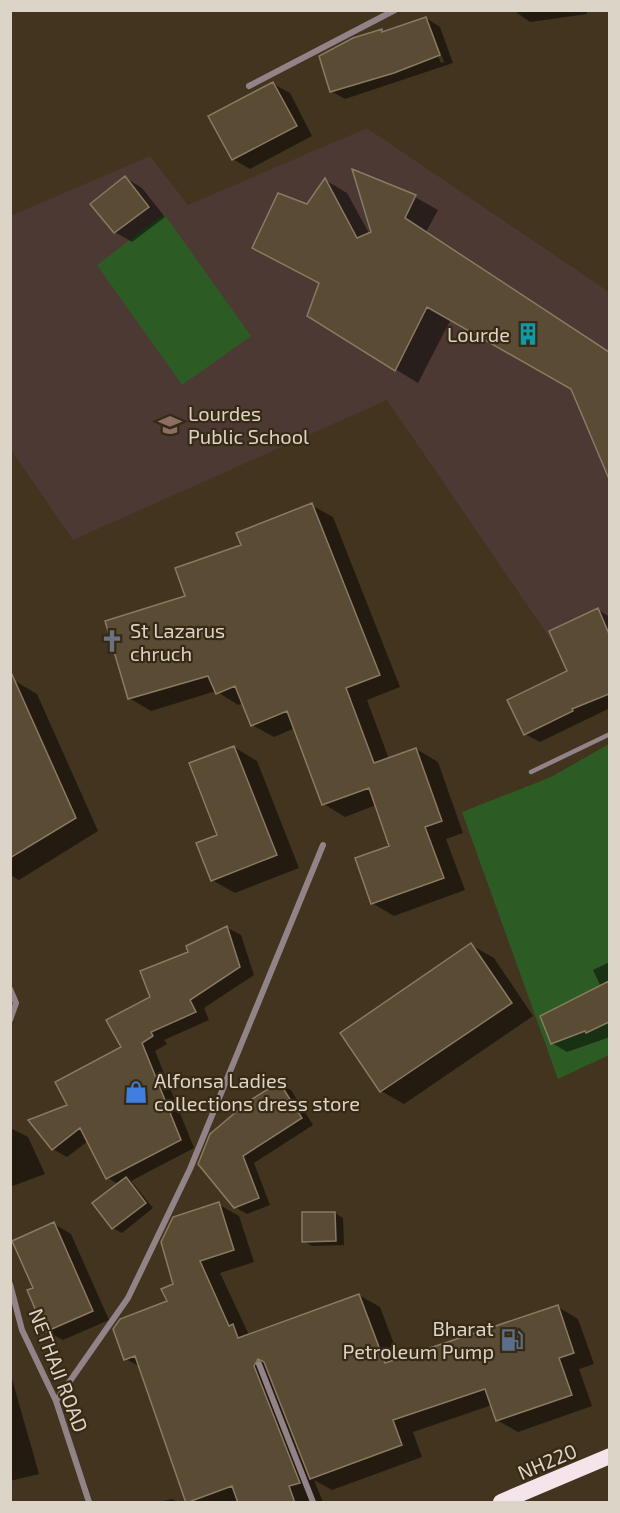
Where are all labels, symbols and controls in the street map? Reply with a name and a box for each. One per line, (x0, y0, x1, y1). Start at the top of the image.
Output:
building icon: Lourde (515, 321, 541, 347)
place label: Lourde (447, 322, 510, 346)
place label: Lourdes Public School (188, 401, 309, 448)
school or university icon: Lourdes Public School (157, 412, 183, 438)
place label: St Lazarus chruch (130, 618, 225, 665)
church icon: St Lazarus chruch (99, 628, 125, 654)
place label: Alfonsa Ladies collections dress store (154, 1068, 360, 1115)
shop icon: Alfonsa Ladies collections dress store (123, 1079, 149, 1105)
street label: NETHAJI ROAD (24, 1305, 94, 1435)
place label: Bharat Petroleum Pump (342, 1316, 494, 1363)
fuel station icon: Bharat Petroleum Pump (499, 1327, 525, 1353)
street label: NH220 (514, 1438, 580, 1484)

